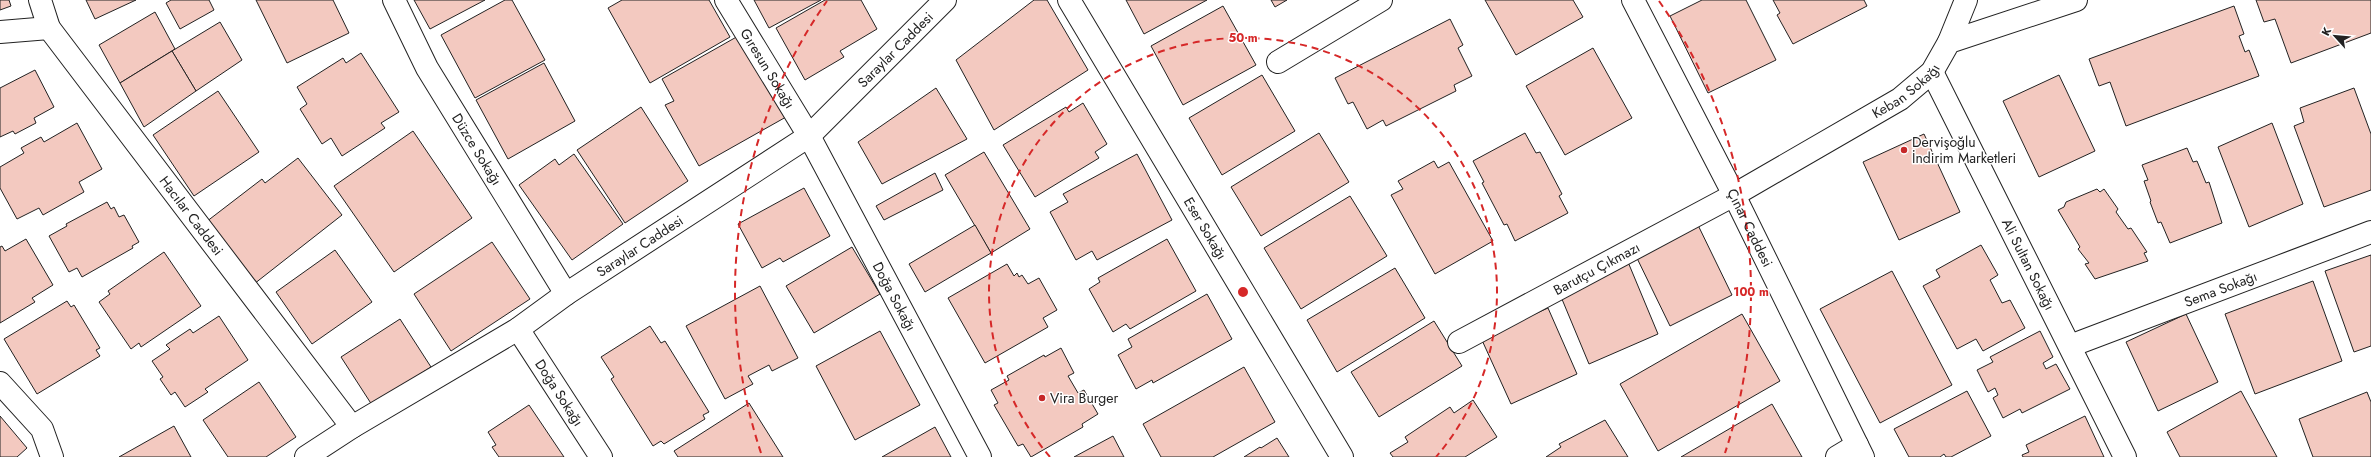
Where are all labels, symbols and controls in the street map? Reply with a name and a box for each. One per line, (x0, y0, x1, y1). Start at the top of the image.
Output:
street label: Saraylar Caddesi (853, 7, 938, 92)
north arrow (2315, 16, 2355, 56)
street label: Gıresun Sokağı (735, 24, 800, 112)
text: K (2317, 24, 2335, 39)
text: 50 m (1228, 29, 1258, 47)
street label: Keban Sokağı (1868, 60, 1945, 123)
street label: Düzce Sokağı (447, 109, 507, 189)
place label: Dervişoğlu İndirim Marketleri (1912, 132, 2016, 168)
marker: Dervişoğlu İndirim Marketleri (1899, 145, 1909, 155)
street label: Hacılar Caddesi (155, 172, 228, 259)
street label: Çınar Caddesi (1722, 185, 1778, 270)
street label: Eser Sokağı (1179, 193, 1232, 263)
street label: Saraylar Caddesi (592, 210, 687, 282)
street label: Ali Sultan Sokağı (1997, 215, 2060, 313)
street label: Barutçu Çıkmazı (1550, 237, 1643, 300)
street label: Doğa Sokağı (868, 258, 921, 335)
street label: Sema Sokağı (2181, 266, 2260, 312)
text: 100 m (1733, 283, 1769, 301)
centre of rings (1236, 285, 1250, 299)
street label: Doğa Sokağı (530, 355, 588, 430)
place label: Vira Burger (1050, 388, 1119, 408)
marker: Vira Burger (1037, 393, 1047, 403)

